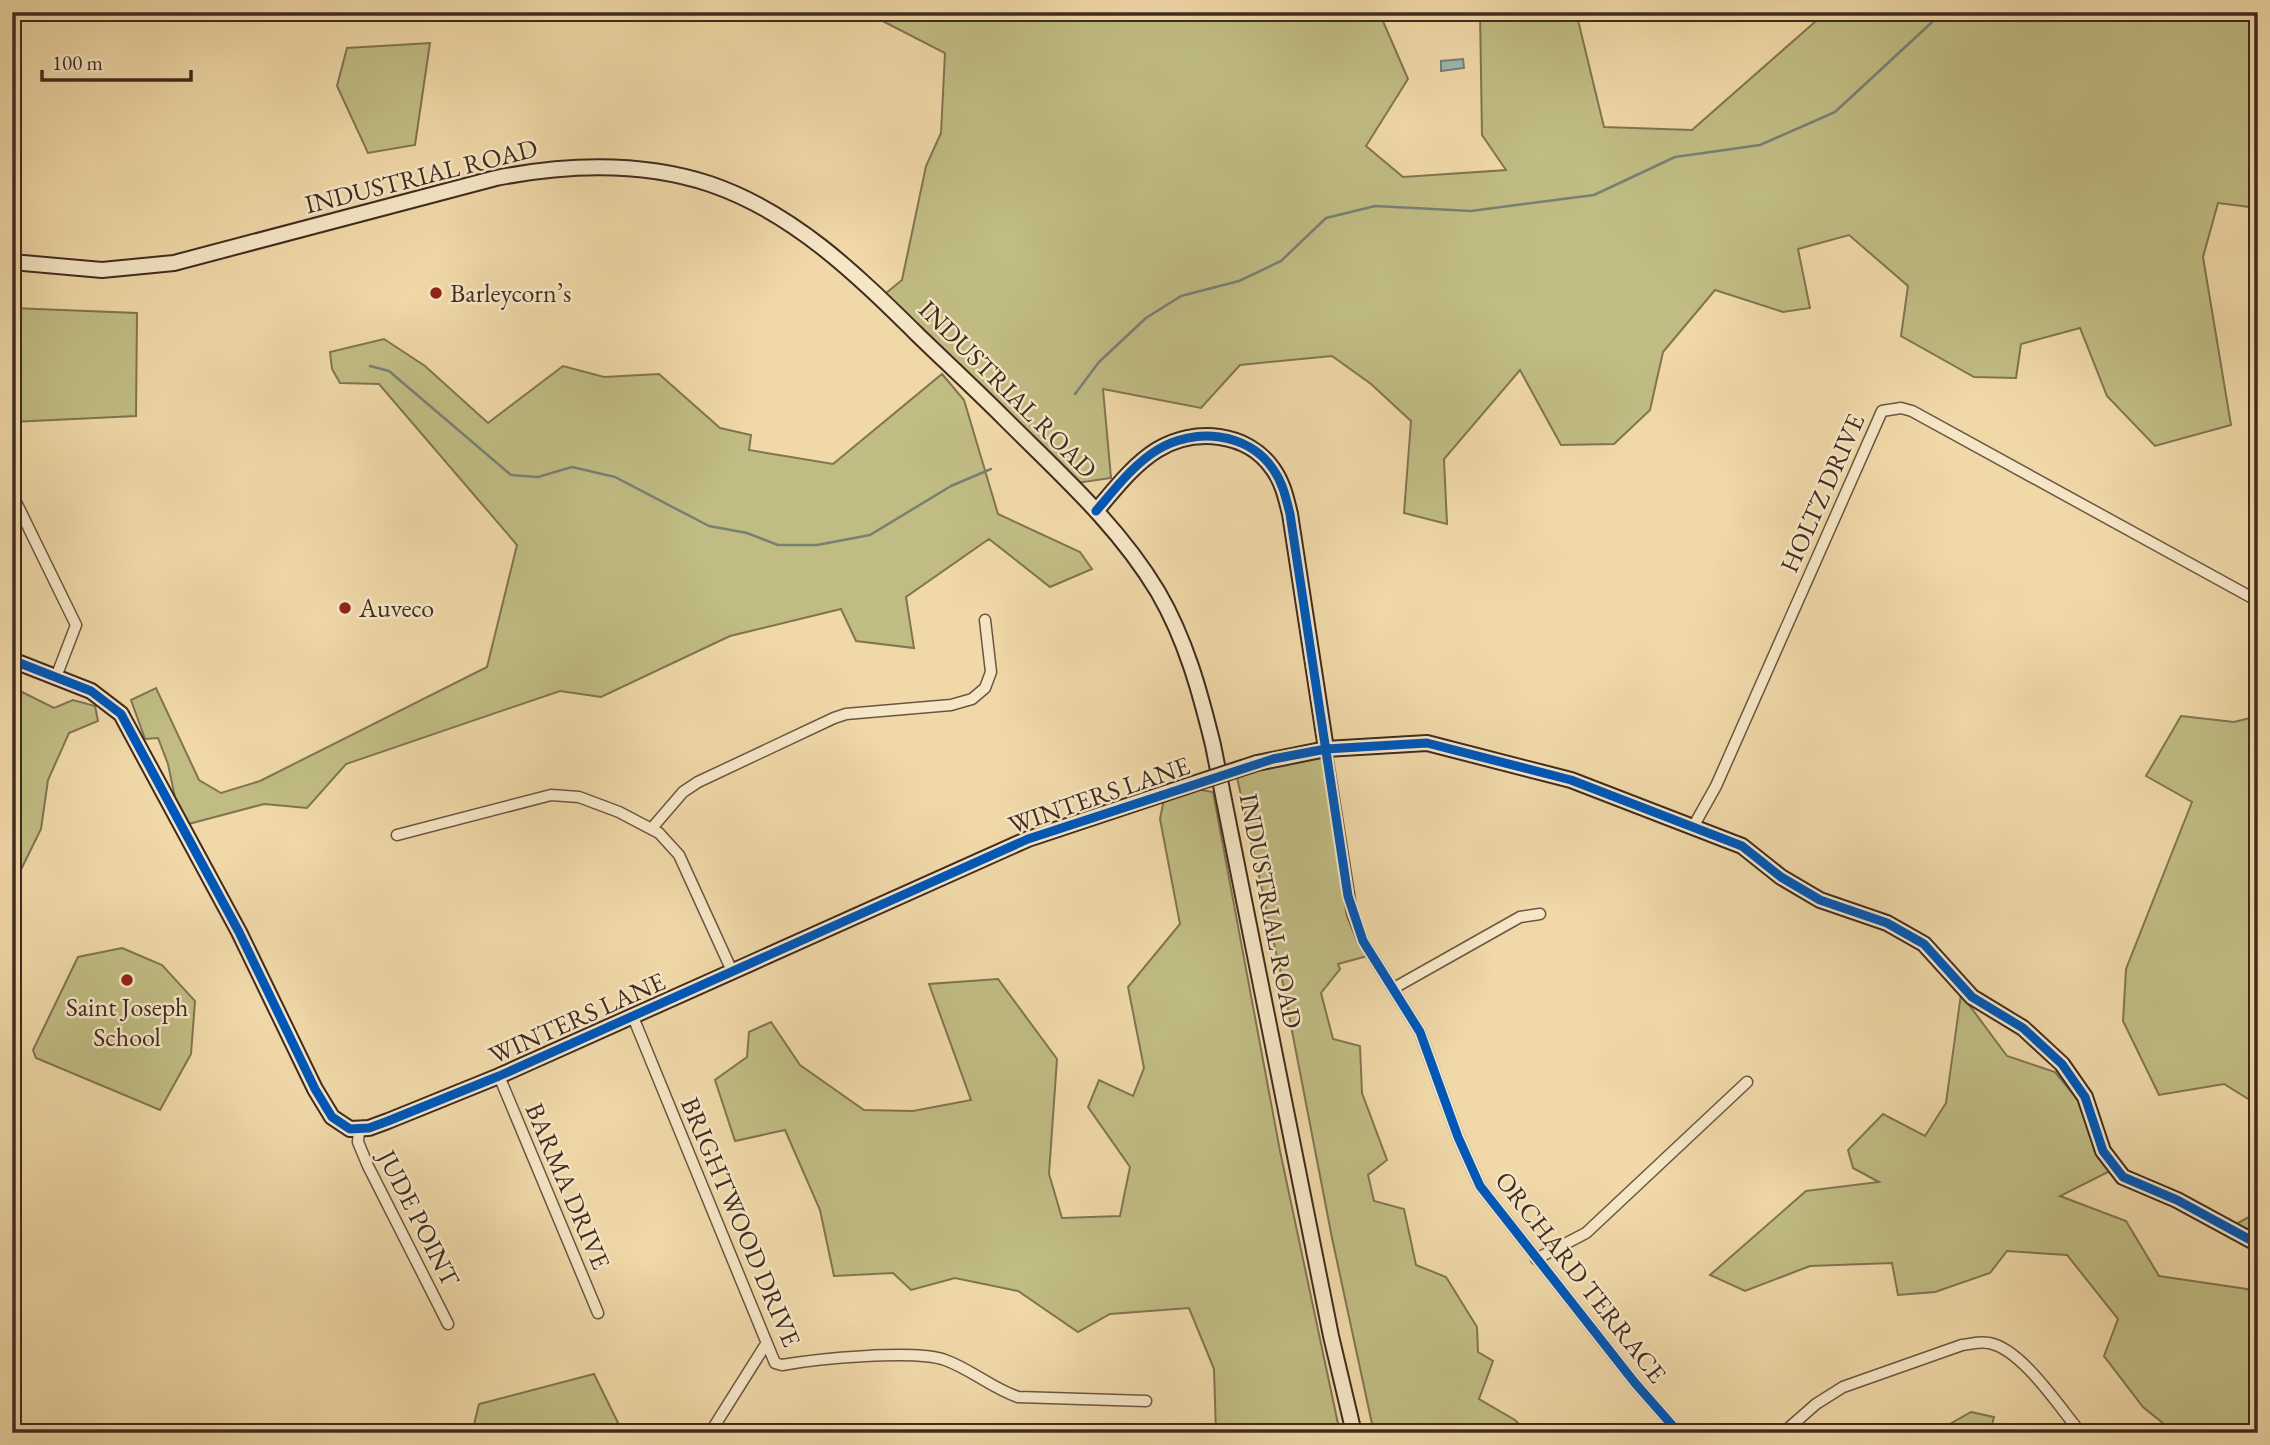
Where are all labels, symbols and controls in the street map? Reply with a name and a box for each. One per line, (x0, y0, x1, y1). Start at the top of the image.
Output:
scale bar (42, 38, 191, 82)
text: 100 m (52, 49, 103, 76)
street label: INDUSTRIAL ROAD (301, 131, 541, 221)
place label: Barleycorn’s (450, 276, 571, 310)
marker: Barleycorn’s (428, 285, 444, 301)
street label: INDUSTRIAL ROAD (912, 293, 1104, 485)
street label: HOLTZ DRIVE (1772, 408, 1872, 578)
place label: Auveco (358, 591, 434, 625)
marker: Auveco (337, 600, 353, 616)
street label: WINTERS LANE (1004, 748, 1194, 842)
street label: INDUSTRIAL ROAD (1232, 791, 1310, 1031)
street label: WINTERS LANE (483, 964, 671, 1072)
marker: Saint Joseph School (119, 972, 135, 988)
place label: Saint Joseph School (66, 990, 188, 1054)
street label: BRIGHTWOOD DRIVE (673, 1092, 809, 1352)
street label: BARMA DRIVE (518, 1098, 618, 1275)
street label: JUDE POINT (369, 1142, 468, 1292)
street label: ORCHARD TERRACE (1488, 1164, 1675, 1390)

